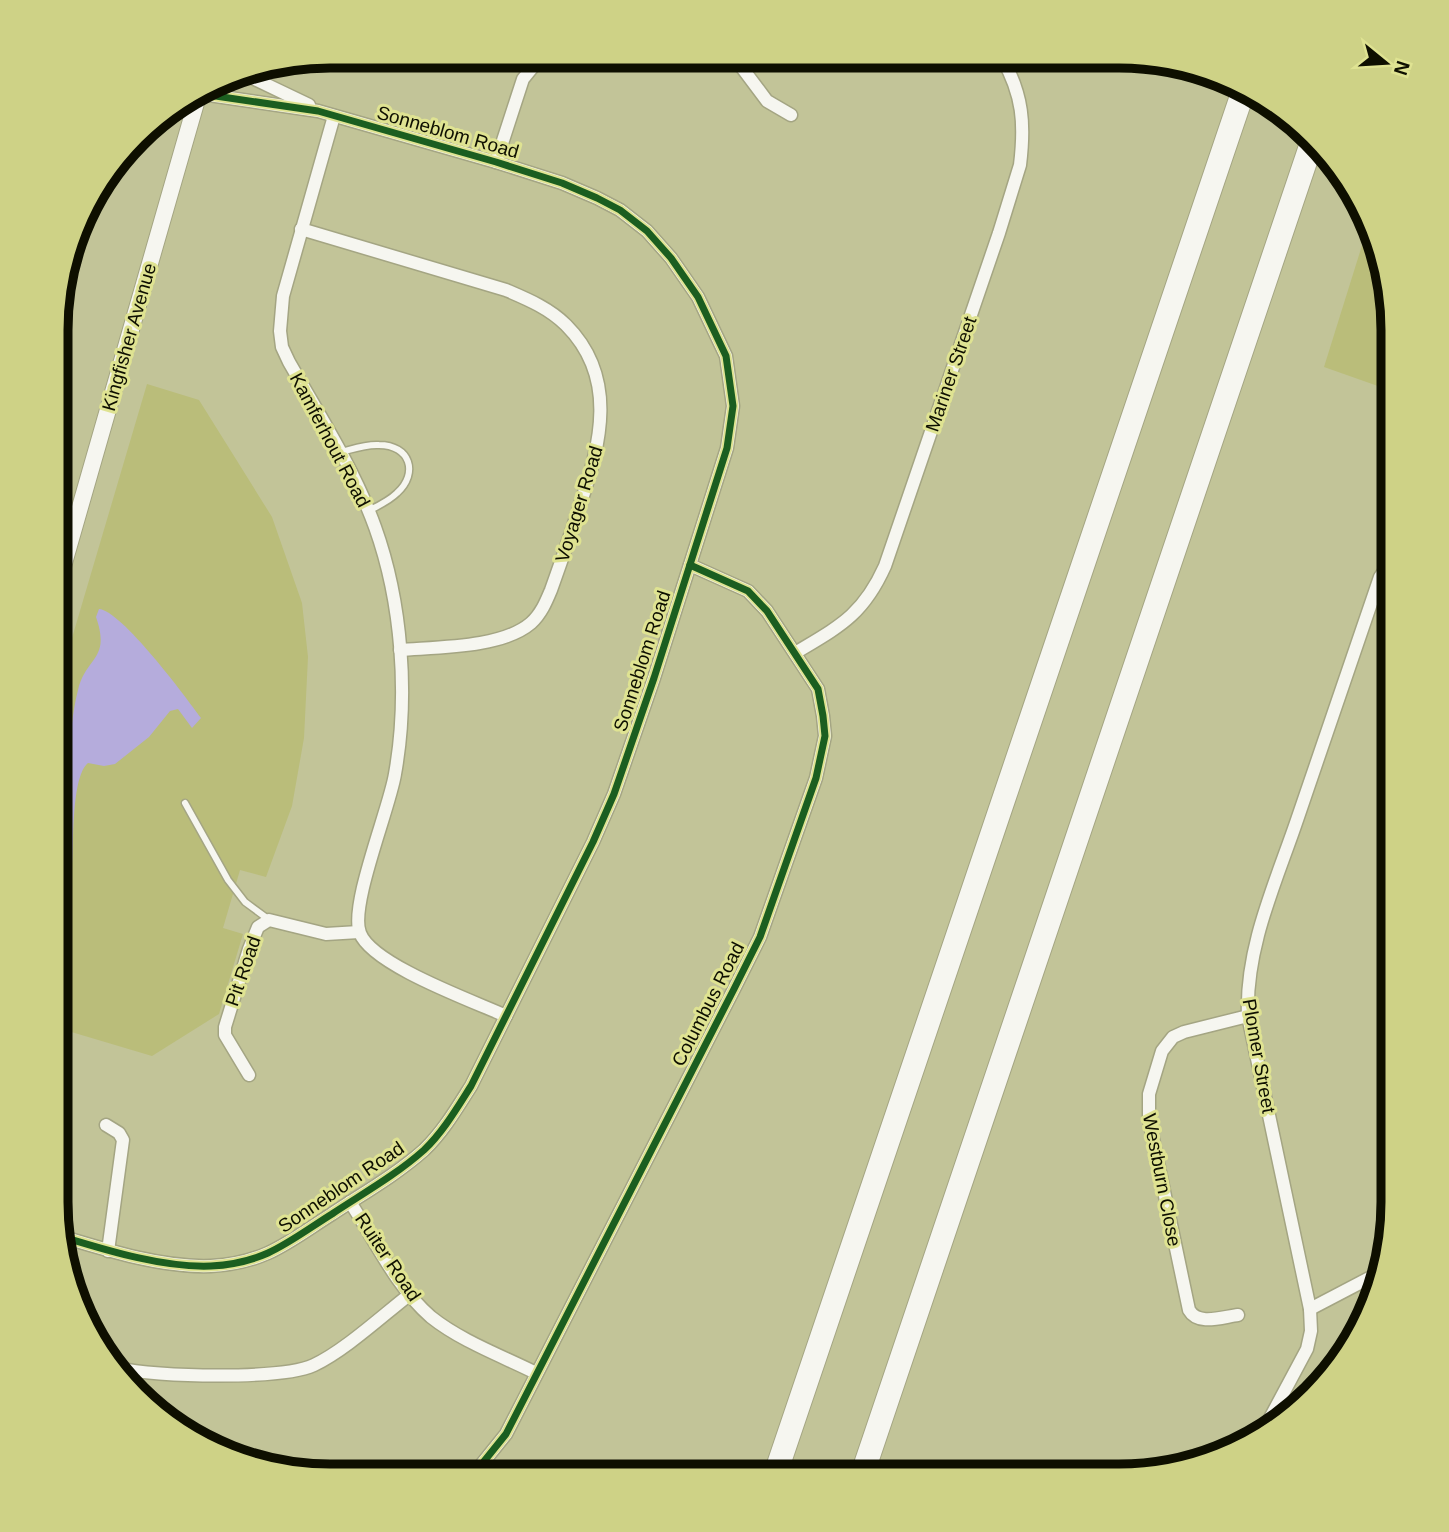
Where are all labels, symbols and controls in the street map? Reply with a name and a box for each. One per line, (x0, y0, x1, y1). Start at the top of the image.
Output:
north arrow (1351, 28, 1421, 98)
text: N (1390, 58, 1414, 78)
street label: Sonneblom Road (375, 102, 521, 162)
street label: Kingfisher Avenue (98, 261, 160, 413)
street label: Mariner Street (921, 313, 981, 434)
street label: Kamferhout Road (286, 369, 374, 511)
street label: Voyager Road (551, 443, 607, 565)
street label: Sonneblom Road (609, 588, 675, 734)
street label: Pit Road (221, 933, 265, 1009)
street label: Columbus Road (668, 939, 748, 1069)
street label: Plomer Street (1239, 997, 1280, 1116)
street label: Westburn Close (1139, 1112, 1185, 1248)
street label: Sonneblom Road (274, 1137, 408, 1237)
street label: Ruiter Road (351, 1209, 425, 1305)

